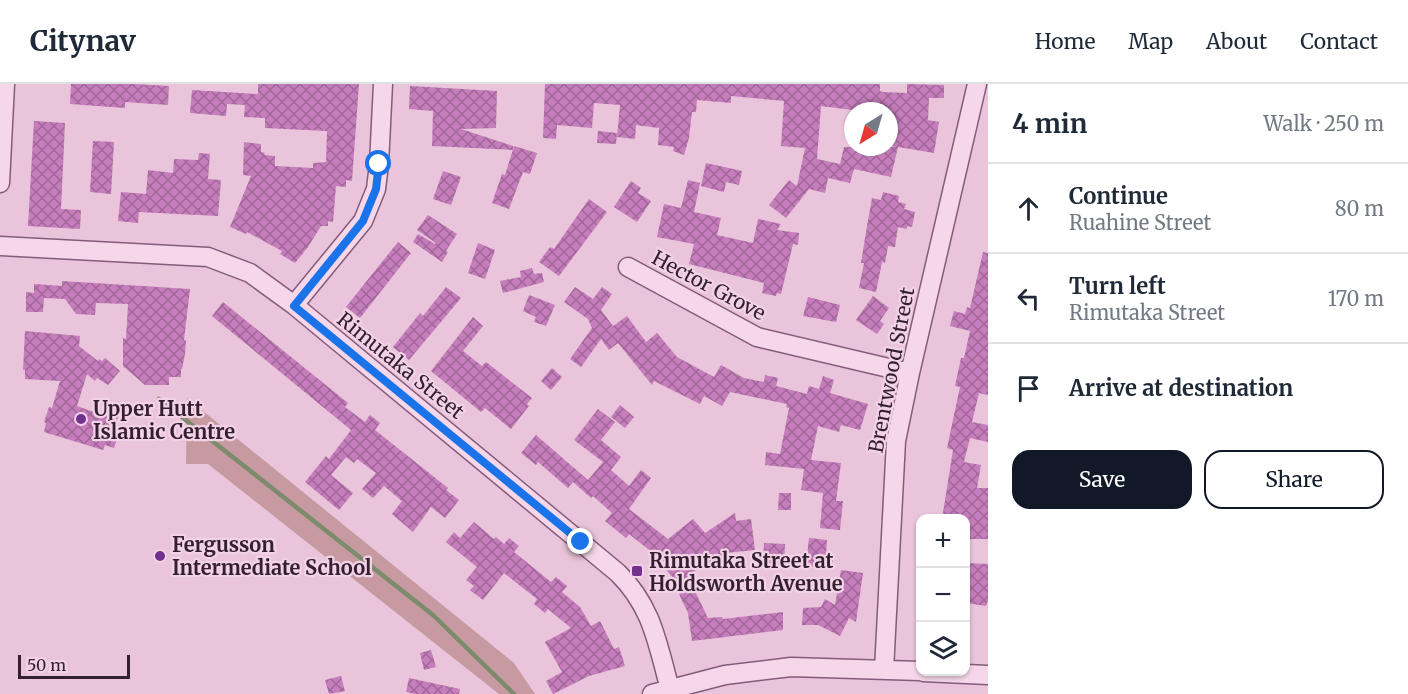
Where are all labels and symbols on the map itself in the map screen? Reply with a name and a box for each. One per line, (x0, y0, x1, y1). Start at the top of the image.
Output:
north arrow (844, 102, 898, 156)
route start (365, 150, 391, 176)
street label: Hector Grove (648, 245, 770, 325)
street label: Brentwood Street (863, 285, 919, 455)
street label: Rimutaka Street (332, 306, 470, 424)
place label: Upper Hutt Islamic Centre (93, 396, 235, 444)
marker: Upper Hutt Islamic Centre (74, 412, 88, 426)
route end (567, 528, 593, 554)
place label: Fergusson Intermediate School (172, 532, 372, 580)
place label: Rimutaka Street at Holdsworth Avenue (649, 548, 843, 596)
marker: Fergusson Intermediate School (153, 549, 167, 563)
marker: Rimutaka Street at Holdsworth Avenue (630, 564, 644, 578)
scale bar (18, 652, 130, 680)

